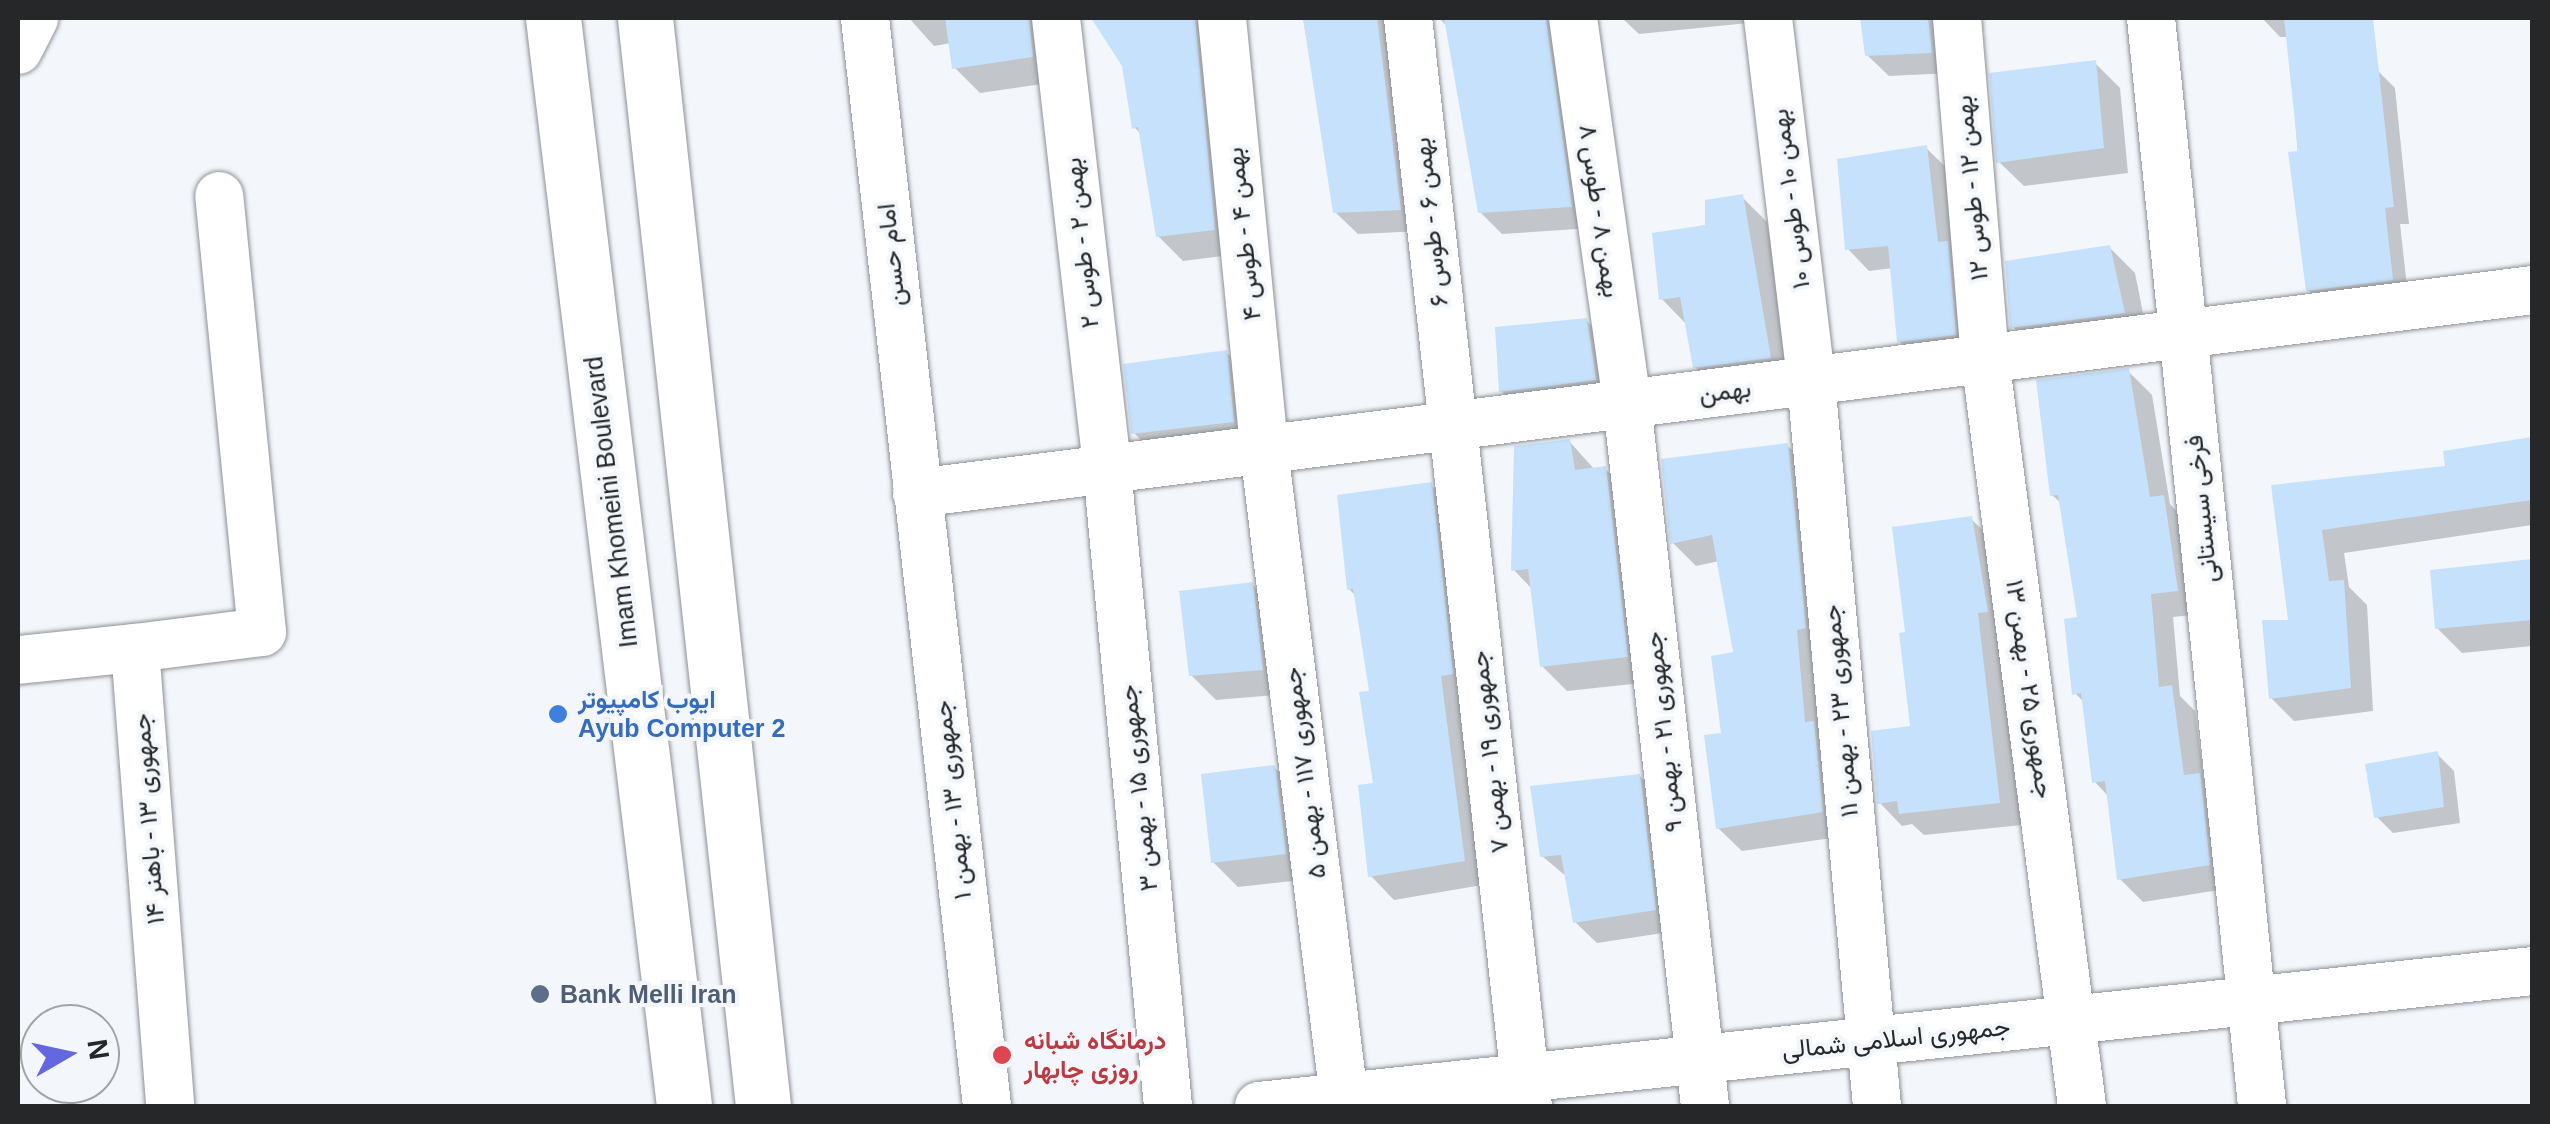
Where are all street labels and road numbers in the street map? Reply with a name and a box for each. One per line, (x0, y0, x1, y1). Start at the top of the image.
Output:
street label: بهمن ۱۲ - طوس ۱۲ (1948, 94, 1994, 282)
street label: بهمن ۱۰ - طوس ۱۰ (1764, 107, 1816, 291)
street label: بهمن ۸ - طوس ۸ (1573, 122, 1627, 300)
street label: بهمن ۶ - طوس ۶ (1406, 136, 1454, 308)
street label: بهمن ۴ - طوس ۴ (1219, 146, 1267, 322)
street label: بهمن ۲ - طوس ۲ (1057, 156, 1105, 330)
street label: امام حسن (871, 202, 911, 308)
street label: Imam Khomeini Boulevard (578, 355, 644, 649)
street label: بهمن (1697, 373, 1753, 409)
street label: فرخی سیستانی (2178, 434, 2224, 584)
street label: جمهوری ۲۵ - بهمن ۱۳ (2000, 578, 2060, 800)
street label: جمهوری ۲۳ - بهمن ۱۱ (1816, 604, 1864, 818)
street label: جمهوری ۲۱ - بهمن ۹ (1638, 630, 1688, 834)
street label: جمهوری ۱۹ - بهمن ۷ (1463, 649, 1515, 855)
street label: جمهوری ۱۱۷ - بهمن ۵ (1276, 665, 1332, 881)
street label: جمهوری ۱۵ - بهمن ۳ (1112, 683, 1164, 893)
street label: جمهوری ۱۳ - بهمن ۱ (927, 699, 977, 901)
street label: جمهوری ۱۳ - باهنر ۱۴ (126, 712, 170, 926)
street label: جمهوری اسلامی شمالی (1780, 1011, 2012, 1065)

